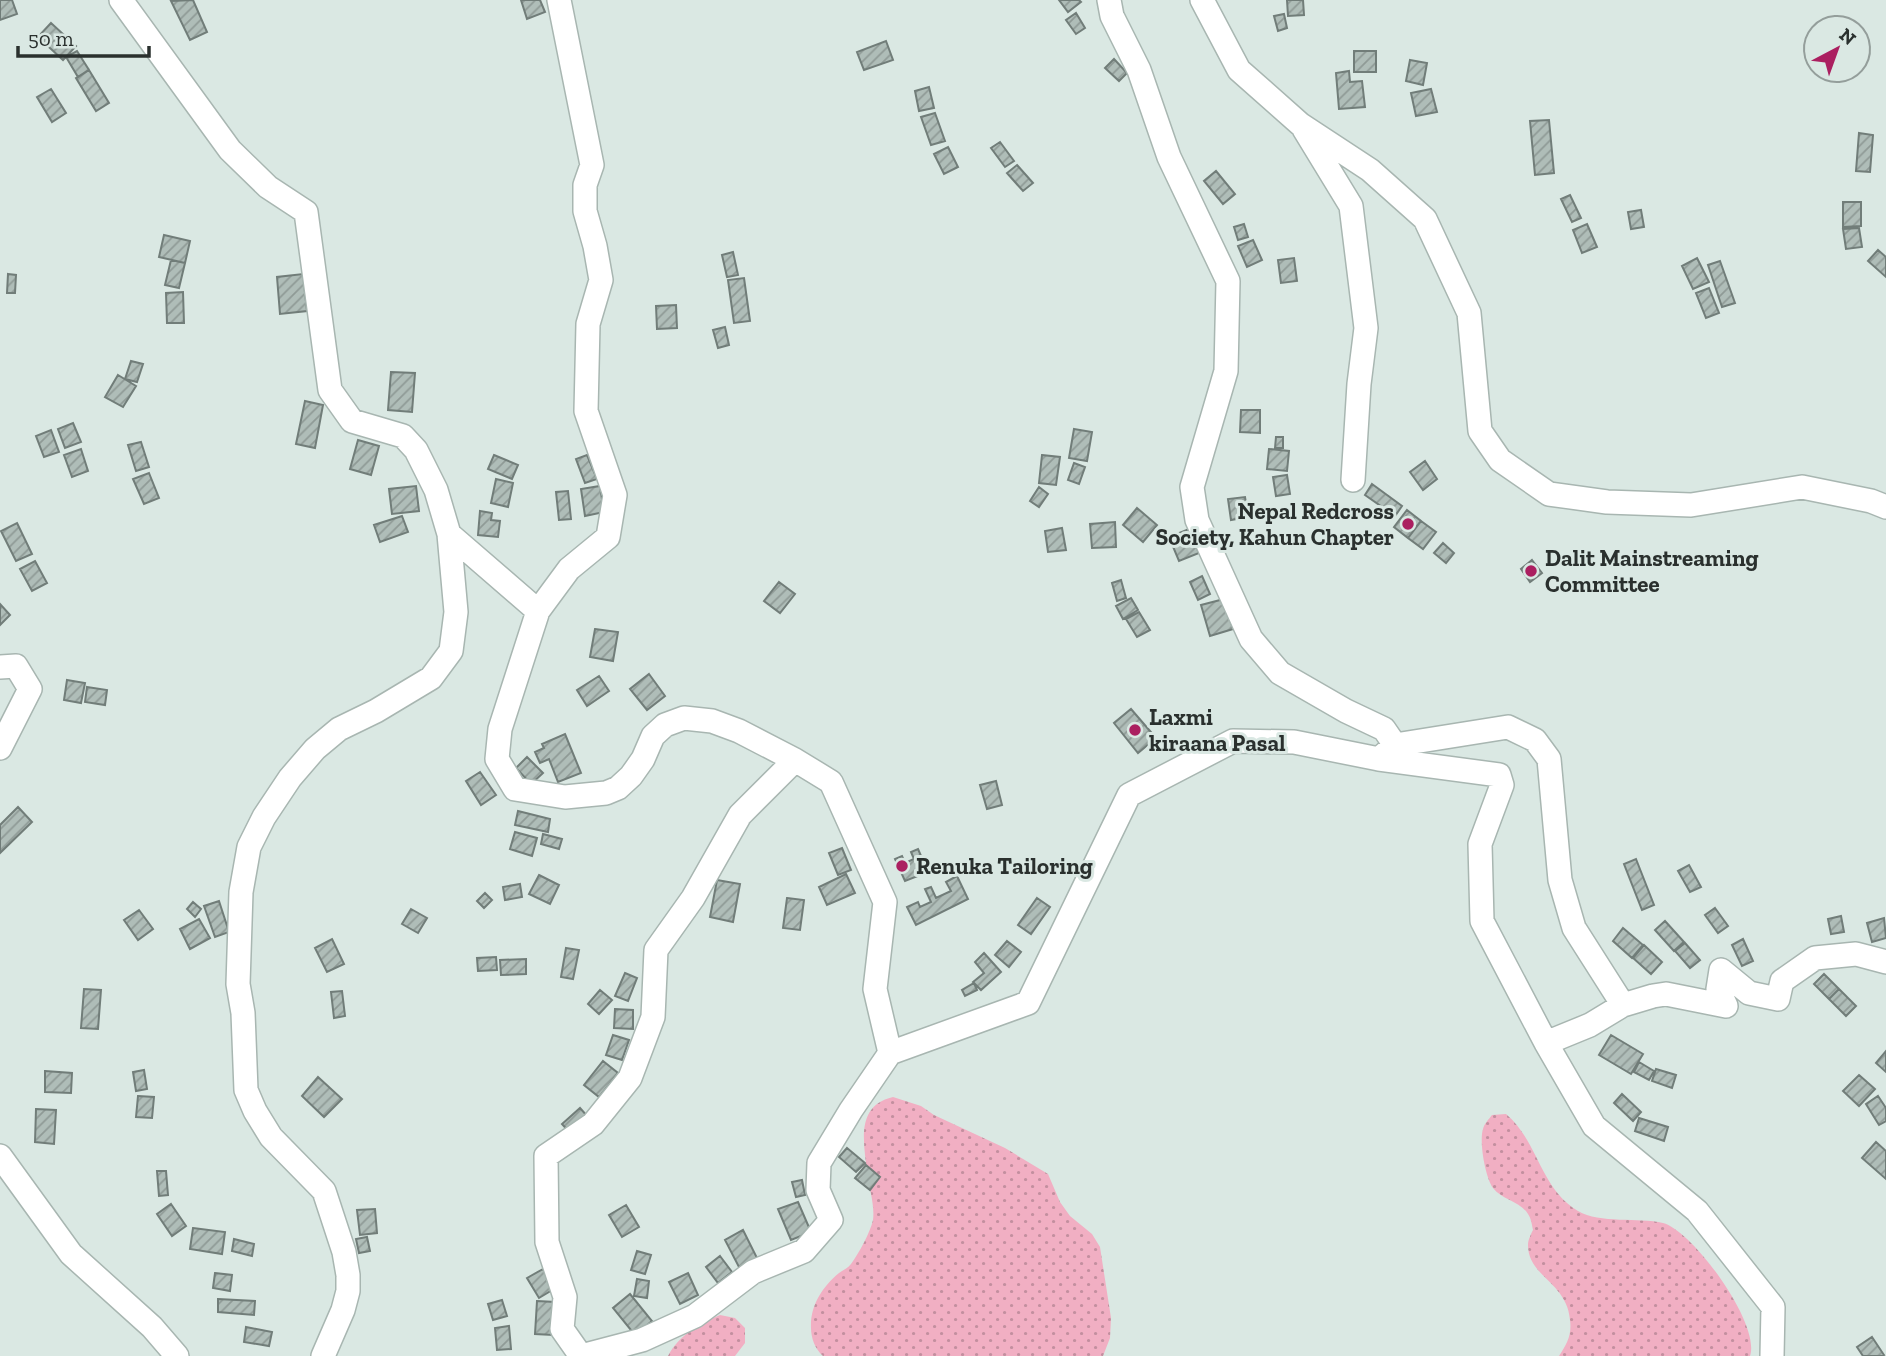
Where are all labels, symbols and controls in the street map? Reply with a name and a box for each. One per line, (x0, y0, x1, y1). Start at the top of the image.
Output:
scale bar (18, 14, 149, 58)
north arrow (1802, 14, 1872, 84)
text: N (1835, 23, 1861, 50)
text: 50 m (28, 26, 74, 51)
place label: Nepal Redcross Society, Kahun Chapter (1156, 497, 1394, 551)
marker: Nepal Redcross Society, Kahun Chapter (1400, 516, 1416, 532)
place label: Dalit Mainstreaming Committee (1545, 544, 1759, 598)
marker: Dalit Mainstreaming Committee (1523, 563, 1539, 579)
place label: Laxmi kiraana Pasal (1149, 703, 1286, 757)
marker: Laxmi kiraana Pasal (1127, 722, 1143, 738)
place label: Renuka Tailoring (916, 852, 1093, 880)
marker: Renuka Tailoring (894, 858, 910, 874)

